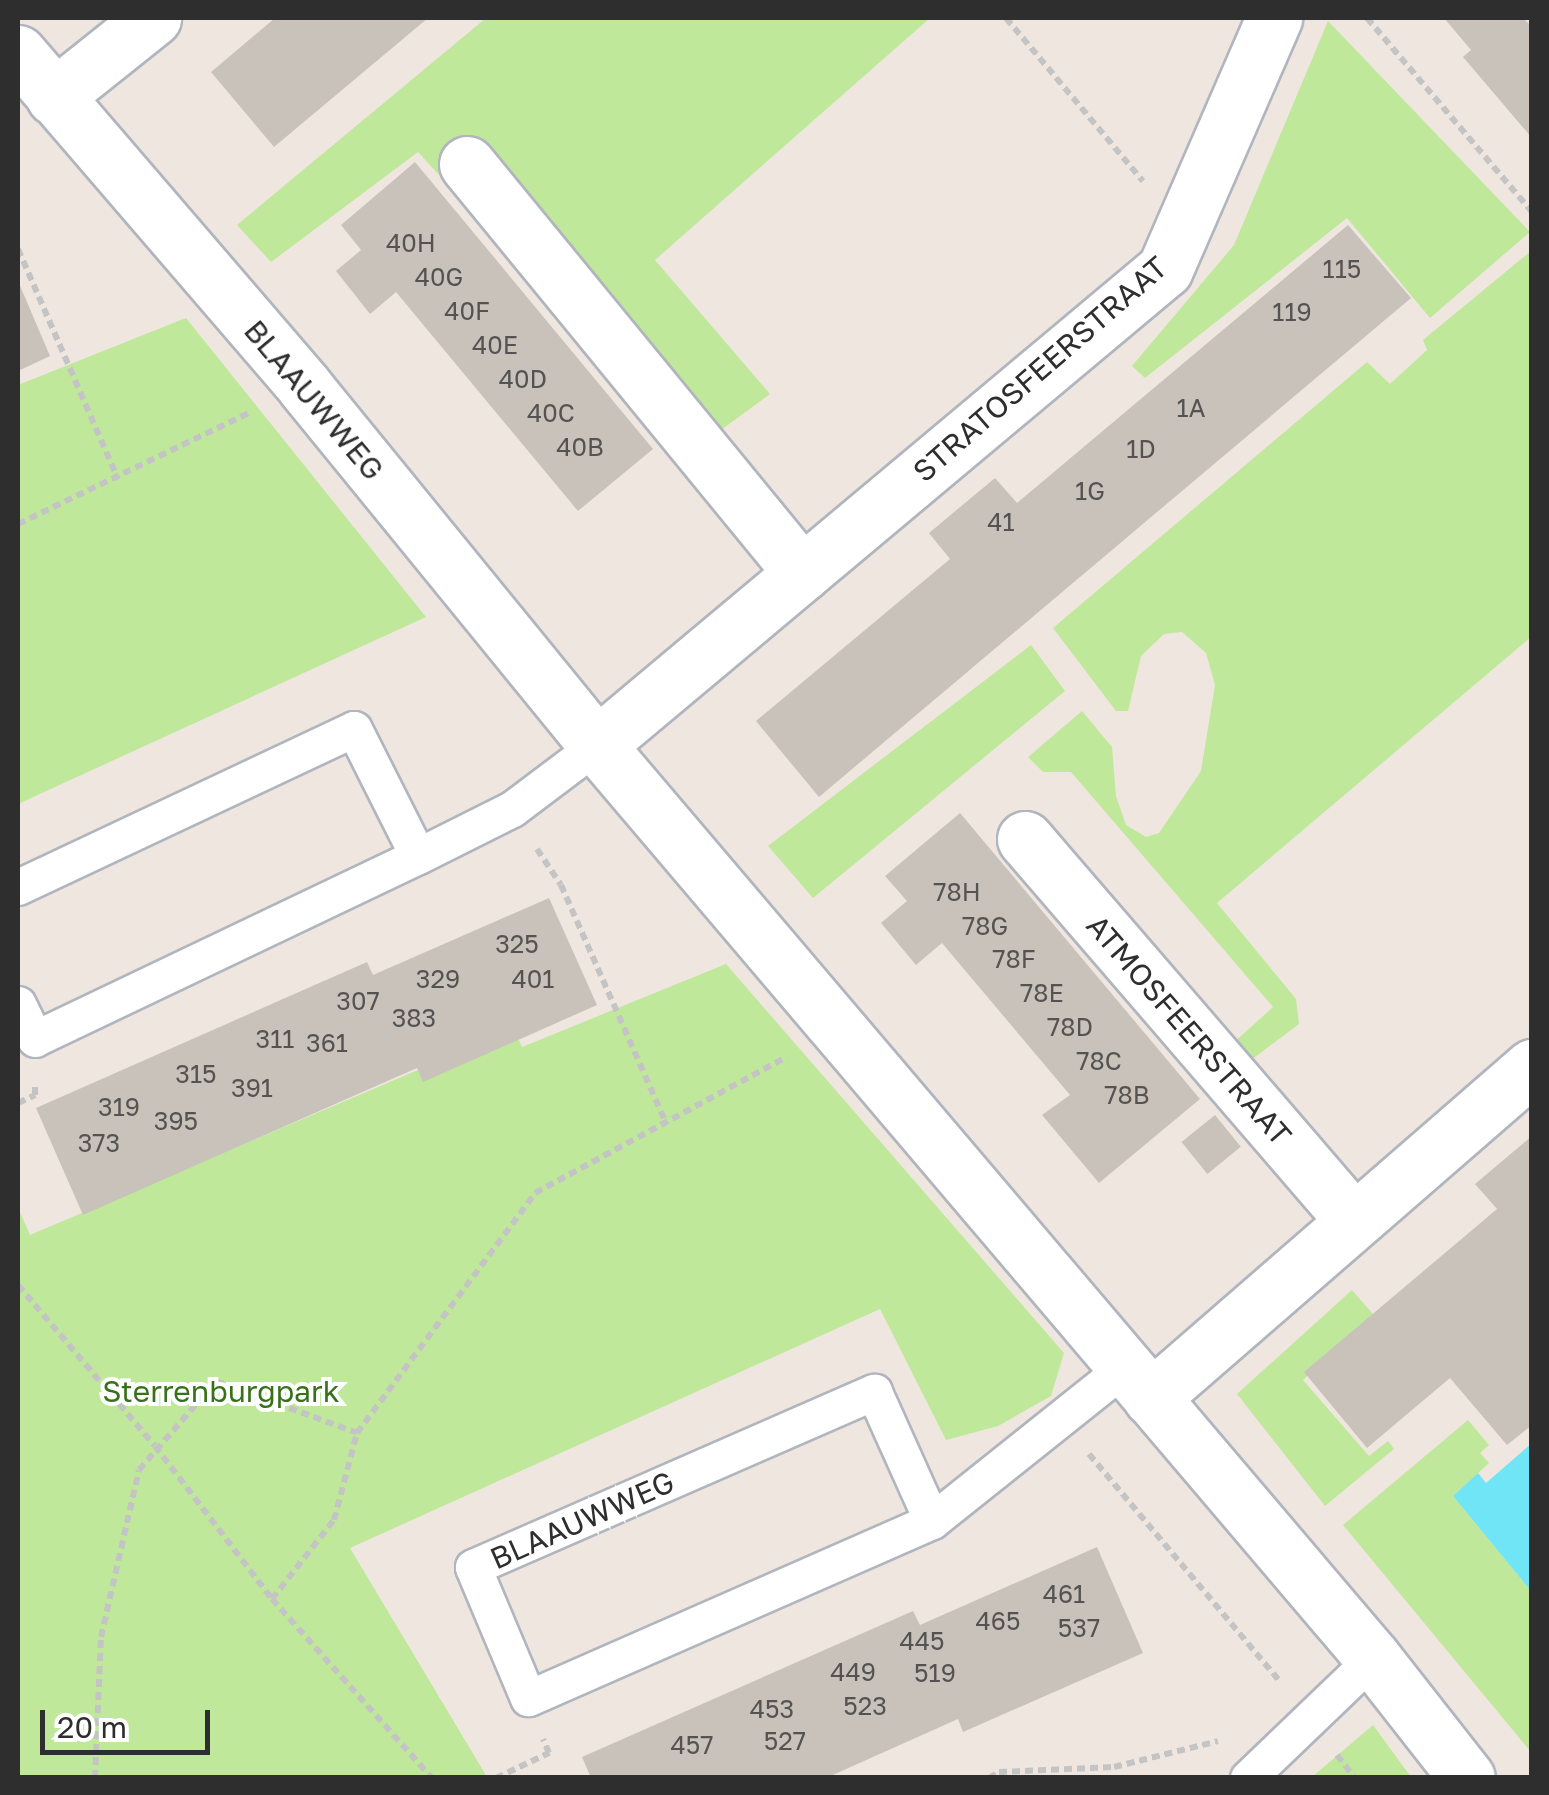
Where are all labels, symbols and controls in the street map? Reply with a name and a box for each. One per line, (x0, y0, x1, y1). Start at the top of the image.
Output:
house number: 40H (386, 228, 436, 258)
street label: STRATOSFEERSTRAAT (906, 249, 1174, 489)
house number: 115 (1323, 254, 1361, 284)
house number: 40G (415, 262, 463, 292)
house number: 40F (444, 296, 490, 326)
house number: 119 (1272, 297, 1312, 327)
street label: BLAAUWWEG (237, 313, 391, 487)
house number: 40E (472, 330, 518, 360)
house number: 40D (499, 364, 547, 394)
house number: 1A (1177, 393, 1205, 423)
house number: 40C (527, 398, 575, 428)
house number: 40B (556, 432, 604, 462)
house number: 1D (1126, 434, 1156, 464)
house number: 1G (1075, 476, 1105, 506)
house number: 41 (987, 507, 1015, 537)
house number: 78H (933, 877, 981, 907)
street label: ATMOSFEERSTRAAT (1079, 908, 1299, 1152)
house number: 78G (962, 911, 1008, 941)
house number: 325 (495, 929, 539, 959)
house number: 78F (992, 944, 1036, 974)
house number: 329 (416, 964, 460, 994)
house number: 401 (512, 964, 554, 994)
house number: 78E (1020, 978, 1064, 1008)
house number: 307 (336, 986, 380, 1016)
house number: 383 (392, 1003, 436, 1033)
house number: 78D (1047, 1012, 1093, 1042)
house number: 311 (256, 1024, 294, 1054)
house number: 361 (306, 1028, 348, 1058)
house number: 78C (1076, 1046, 1122, 1076)
house number: 315 (175, 1059, 217, 1089)
house number: 391 (231, 1073, 273, 1103)
house number: 78B (1104, 1080, 1150, 1110)
house number: 319 (98, 1092, 140, 1122)
house number: 395 (154, 1106, 198, 1136)
house number: 373 (78, 1128, 120, 1158)
park label: Sterrenburgpark (102, 1373, 340, 1409)
street label: BLAAUWWEG (485, 1463, 679, 1577)
house number: 461 (1043, 1579, 1085, 1609)
house number: 465 (976, 1606, 1020, 1636)
house number: 537 (1058, 1613, 1100, 1643)
house number: 445 (900, 1626, 944, 1656)
house number: 449 (830, 1657, 876, 1687)
house number: 519 (914, 1658, 956, 1688)
scale bar (45, 1690, 215, 1752)
house number: 523 (843, 1691, 887, 1721)
house number: 453 (750, 1694, 794, 1724)
text: 20 m (57, 1709, 127, 1745)
house number: 527 (764, 1726, 806, 1756)
house number: 457 (671, 1730, 713, 1760)

